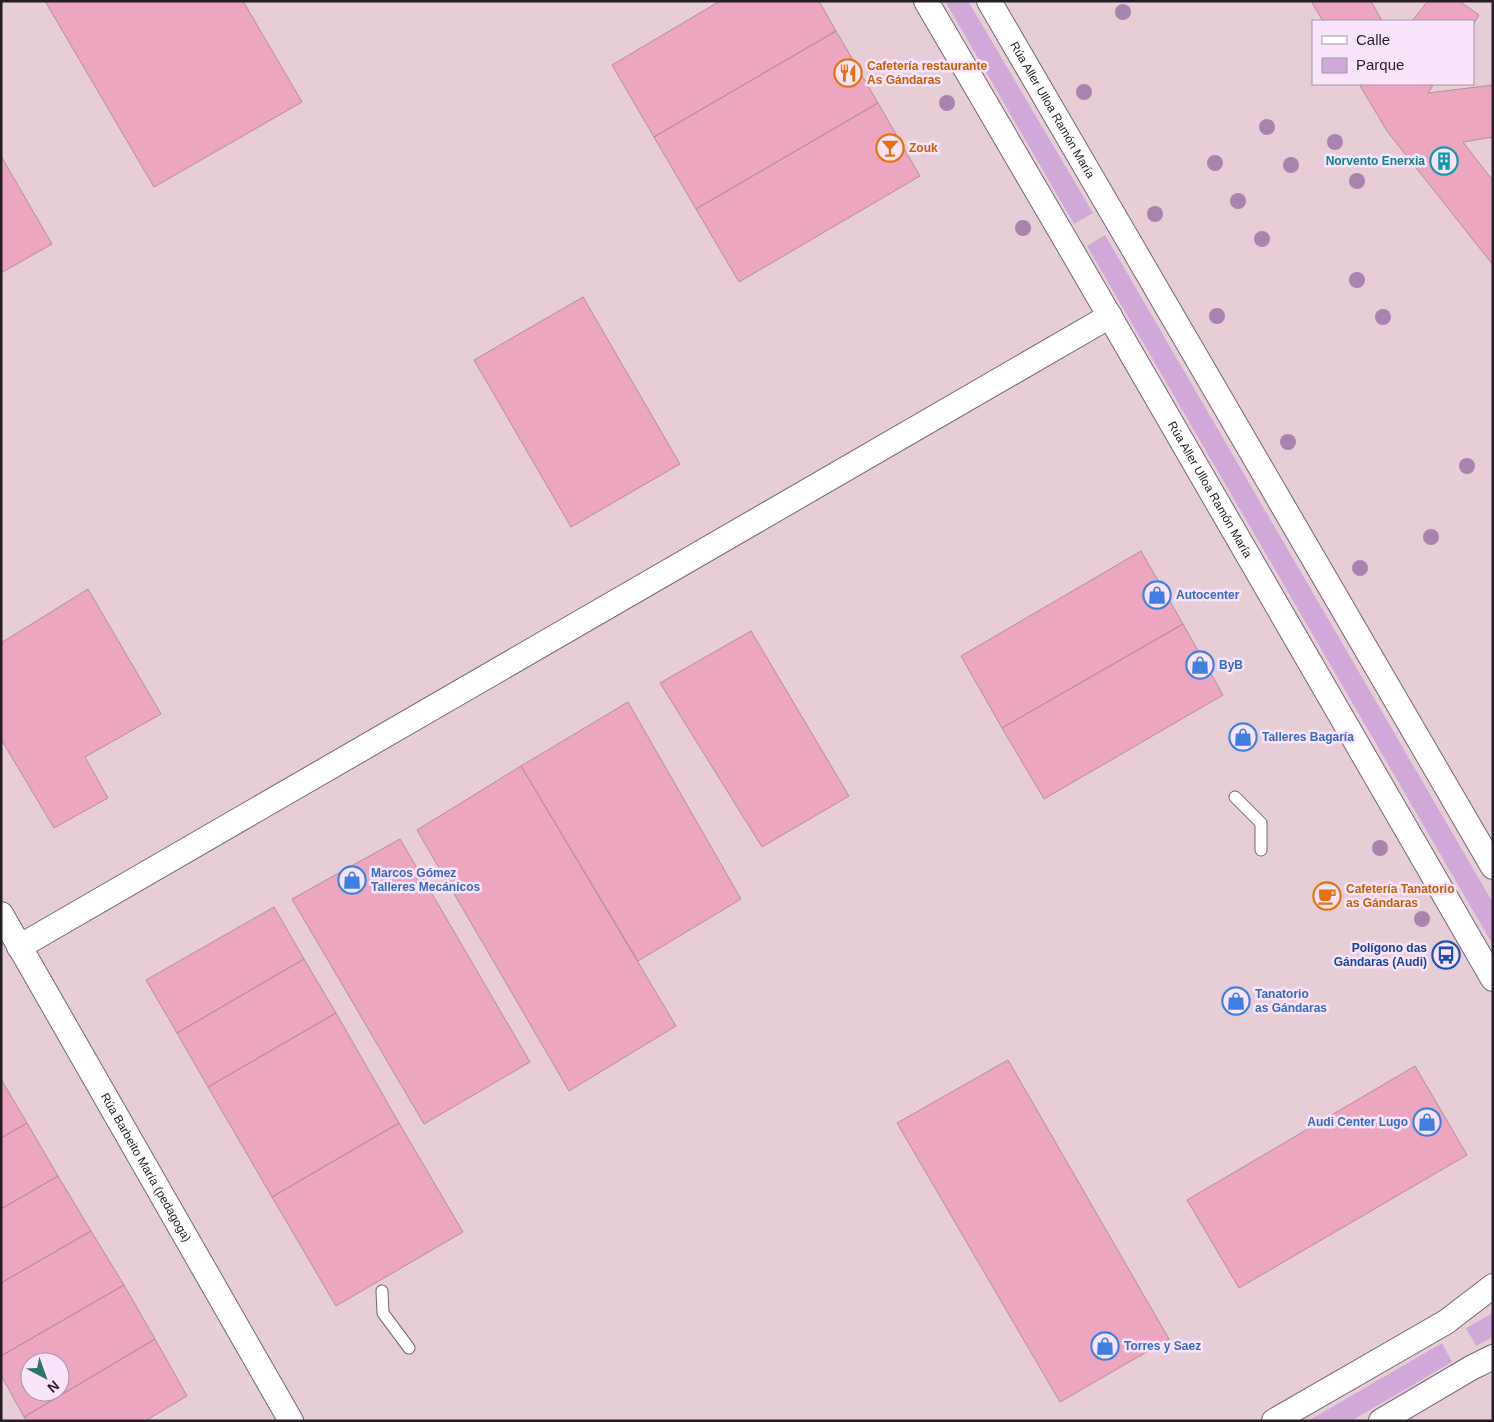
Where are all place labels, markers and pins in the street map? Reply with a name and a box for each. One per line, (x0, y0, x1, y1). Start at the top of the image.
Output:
restaurant icon: Cafetería restaurante As Gándaras (833, 58, 863, 88)
place label: Cafetería restaurante As Gándaras (867, 59, 987, 87)
bar icon: Zouk (875, 133, 905, 163)
place label: Zouk (909, 141, 938, 155)
building icon: Norvento Enerxia (1429, 146, 1459, 176)
place label: Norvento Enerxia (1326, 154, 1425, 168)
shop icon: Autocenter (1142, 580, 1172, 610)
place label: Autocenter (1176, 588, 1240, 602)
shop icon: ByB (1185, 650, 1215, 680)
place label: ByB (1219, 658, 1243, 672)
shop icon: Talleres Bagaría (1228, 722, 1258, 752)
place label: Talleres Bagaría (1262, 730, 1354, 744)
shop icon: Marcos Gómez Talleres Mecánicos (337, 865, 367, 895)
place label: Marcos Gómez Talleres Mecánicos (371, 866, 480, 894)
cafe icon: Cafetería Tanatorio as Gándaras (1312, 881, 1342, 911)
place label: Cafetería Tanatorio as Gándaras (1346, 882, 1454, 910)
bus stop icon: Polígono das Gándaras (Audi) (1431, 940, 1461, 970)
place label: Polígono das Gándaras (Audi) (1334, 941, 1427, 969)
shop icon: Tanatorio as Gándaras (1221, 986, 1251, 1016)
place label: Tanatorio as Gándaras (1255, 987, 1327, 1015)
shop icon: Audi Center Lugo (1412, 1107, 1442, 1137)
place label: Audi Center Lugo (1307, 1115, 1408, 1129)
shop icon: Torres y Saez (1090, 1331, 1120, 1361)
place label: Torres y Saez (1124, 1339, 1201, 1353)

